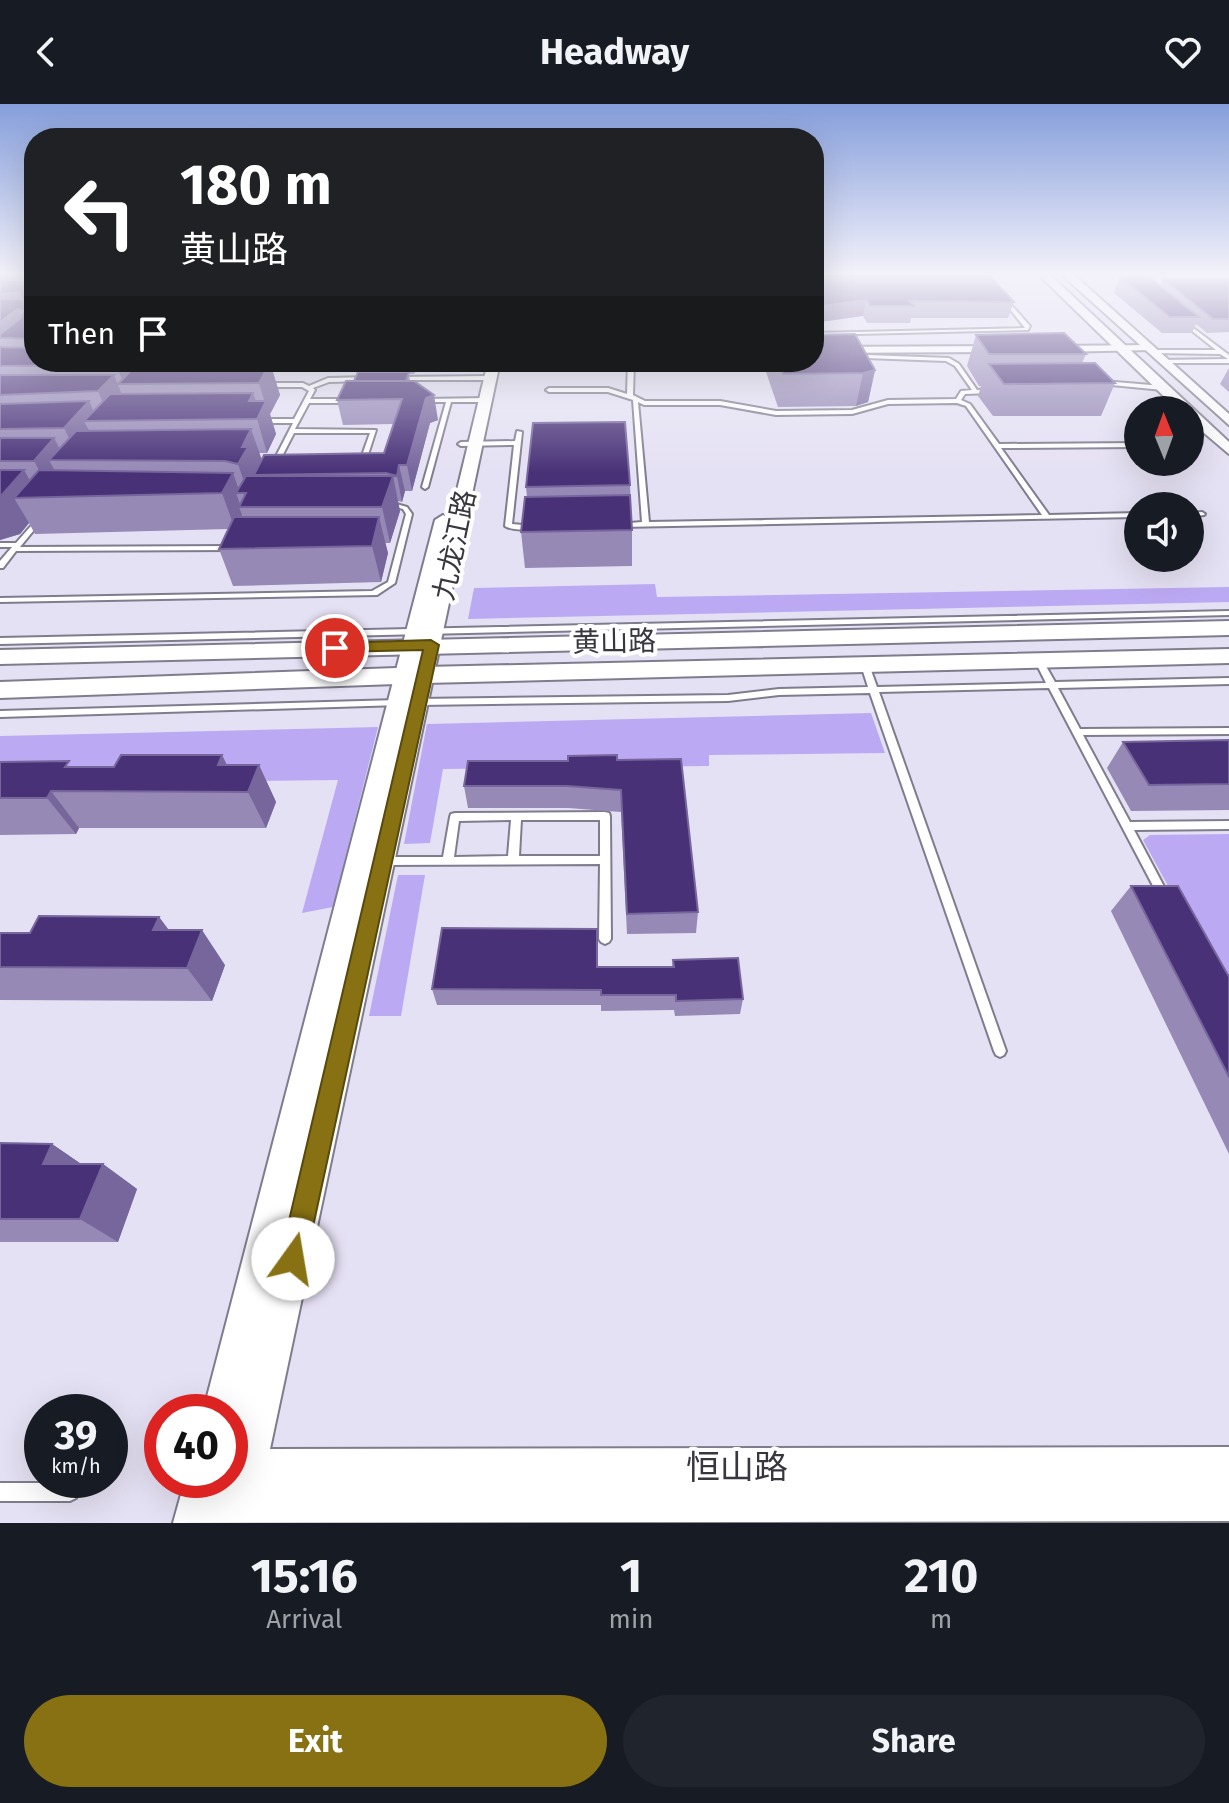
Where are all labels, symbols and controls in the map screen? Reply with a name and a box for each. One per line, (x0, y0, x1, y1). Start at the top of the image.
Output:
icon: back (24, 30, 68, 74)
text: Headway (540, 30, 689, 74)
icon: heart (1161, 30, 1205, 74)
text: 180 m (180, 152, 332, 219)
icon: left (48, 160, 152, 264)
text: 黄山路 (180, 228, 288, 272)
icon: arrive (131, 312, 175, 356)
text: Then (48, 316, 115, 352)
north arrow (1124, 396, 1204, 476)
map controls (1124, 396, 1204, 572)
street label: 九龙江路 (427, 487, 482, 603)
button: sound (1124, 492, 1204, 572)
pin (301, 614, 369, 682)
street label: 黄山路 (572, 624, 656, 659)
icon: arrive (313, 626, 357, 670)
position arrow (251, 1217, 335, 1301)
speed limit sign: 40 (144, 1394, 248, 1498)
text: 39 (55, 1412, 97, 1460)
street label: 恒山路 (686, 1447, 788, 1488)
text: km/h (51, 1454, 101, 1478)
text: 15:16 (251, 1547, 358, 1605)
text: 1 (620, 1547, 642, 1605)
text: 210 (904, 1547, 978, 1605)
text: Arrival (266, 1604, 342, 1635)
text: min (609, 1604, 653, 1635)
text: m (930, 1604, 952, 1635)
button: Exit (24, 1695, 607, 1787)
button: Share (623, 1695, 1205, 1787)

